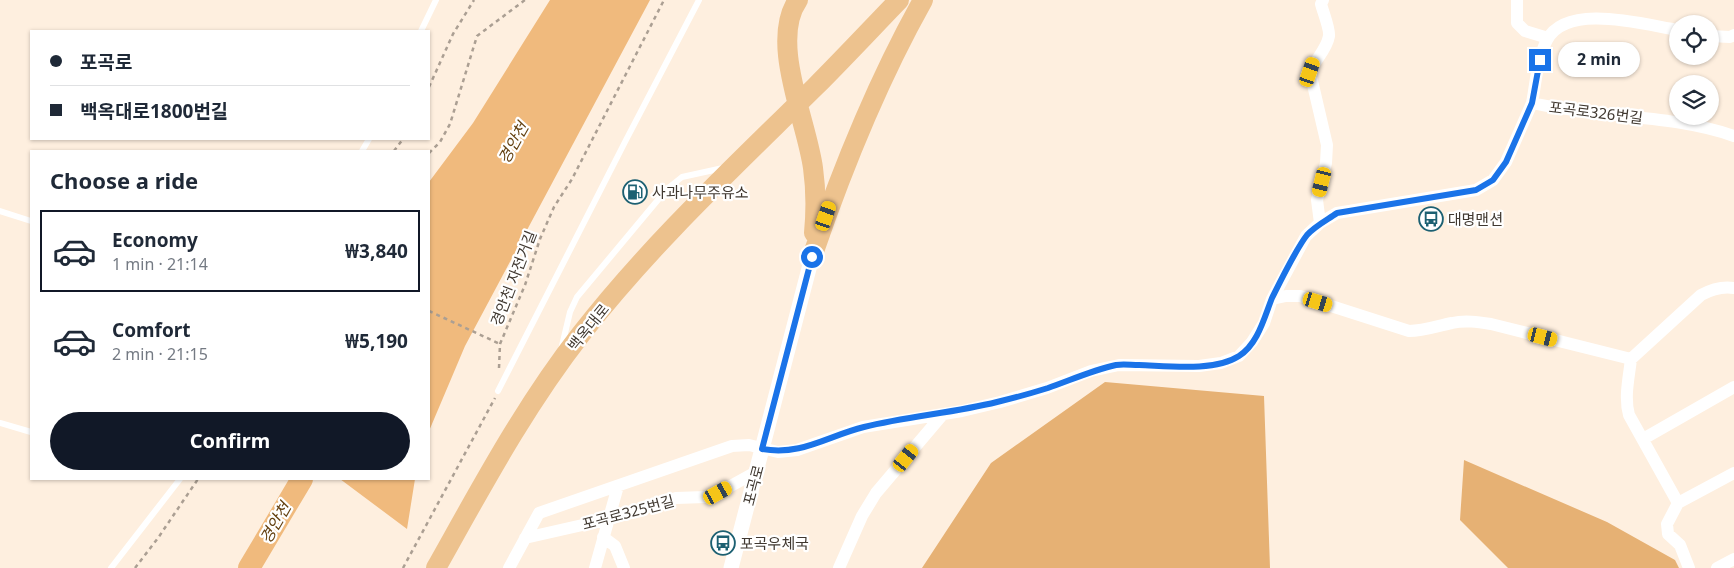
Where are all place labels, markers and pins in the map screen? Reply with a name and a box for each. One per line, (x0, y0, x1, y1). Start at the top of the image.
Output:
fuel station icon: 사과나무주유소 (622, 179, 648, 205)
place label: 사과나무주유소 (652, 182, 749, 202)
bus stop icon: 대명맨션 (1418, 206, 1444, 232)
place label: 대명맨션 (1448, 209, 1503, 229)
bus stop icon: 포곡우체국 (710, 530, 736, 556)
place label: 포곡우체국 (740, 533, 809, 553)

